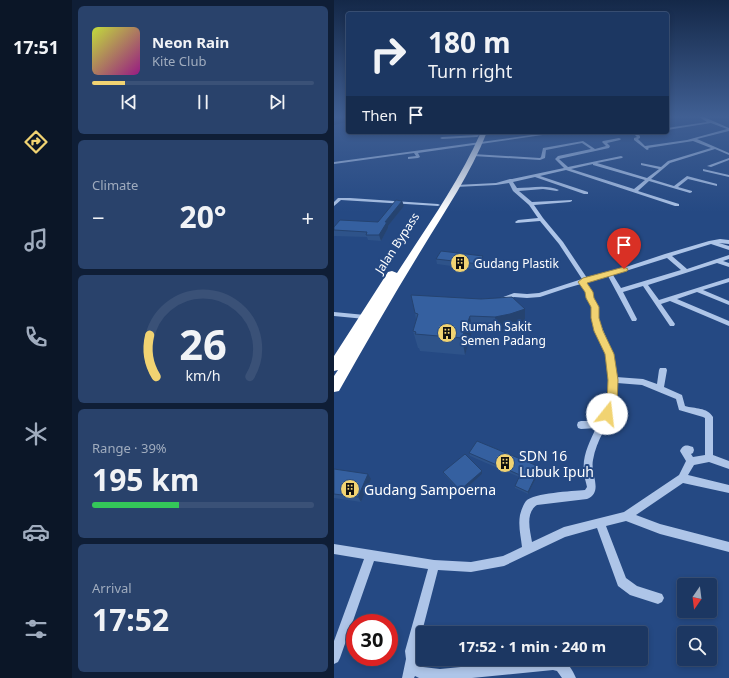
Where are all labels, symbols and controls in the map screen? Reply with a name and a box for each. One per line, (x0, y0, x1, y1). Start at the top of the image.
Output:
text: 180 m (428, 23, 511, 61)
icon: right (362, 28, 414, 80)
text: Neon Rain (152, 32, 229, 52)
text: 17:51 (13, 35, 59, 59)
text: Kite Club (152, 52, 206, 70)
text: Turn right (428, 59, 512, 83)
icon: previous (118, 91, 140, 113)
icon: pause (192, 91, 214, 113)
icon: next (266, 91, 288, 113)
icon: arrive (405, 104, 427, 126)
text: Then (362, 105, 397, 125)
icon: directions (22, 128, 50, 156)
text: Climate (92, 176, 138, 194)
text: 20° (179, 196, 227, 237)
text: − (92, 202, 105, 232)
text: + (301, 202, 314, 232)
street label: Jalan Bypass (370, 209, 423, 278)
icon: music (22, 226, 50, 254)
pin (607, 228, 641, 269)
icon: arrive (613, 234, 635, 256)
building icon: Gudang Plastik (449, 252, 471, 274)
place label: Gudang Plastik (474, 255, 559, 272)
text: 26 (179, 316, 227, 372)
place label: Rumah Sakit Semen Padang (461, 318, 546, 349)
building icon: Rumah Sakit Semen Padang (436, 322, 458, 344)
icon: phone (22, 323, 50, 351)
text: km/h (185, 366, 221, 385)
position arrow (586, 393, 628, 435)
icon: climate (22, 420, 50, 448)
text: Range · 39% (92, 439, 167, 457)
place label: SDN 16 Lubuk Ipuh (519, 446, 594, 481)
building icon: SDN 16 Lubuk Ipuh (494, 452, 516, 474)
text: 195 km (92, 459, 199, 500)
building icon: Gudang Sampoerna (339, 478, 361, 500)
place label: Gudang Sampoerna (364, 480, 496, 499)
icon: car (22, 518, 50, 546)
north arrow (677, 578, 717, 618)
map controls (677, 578, 717, 666)
text: Arrival (92, 579, 132, 597)
text: 17:52 (92, 599, 169, 640)
speed limit sign: 30 (346, 614, 398, 666)
icon: filters (22, 615, 50, 643)
button: search (677, 626, 717, 666)
text: 17:52 · 1 min · 240 m (458, 636, 606, 656)

